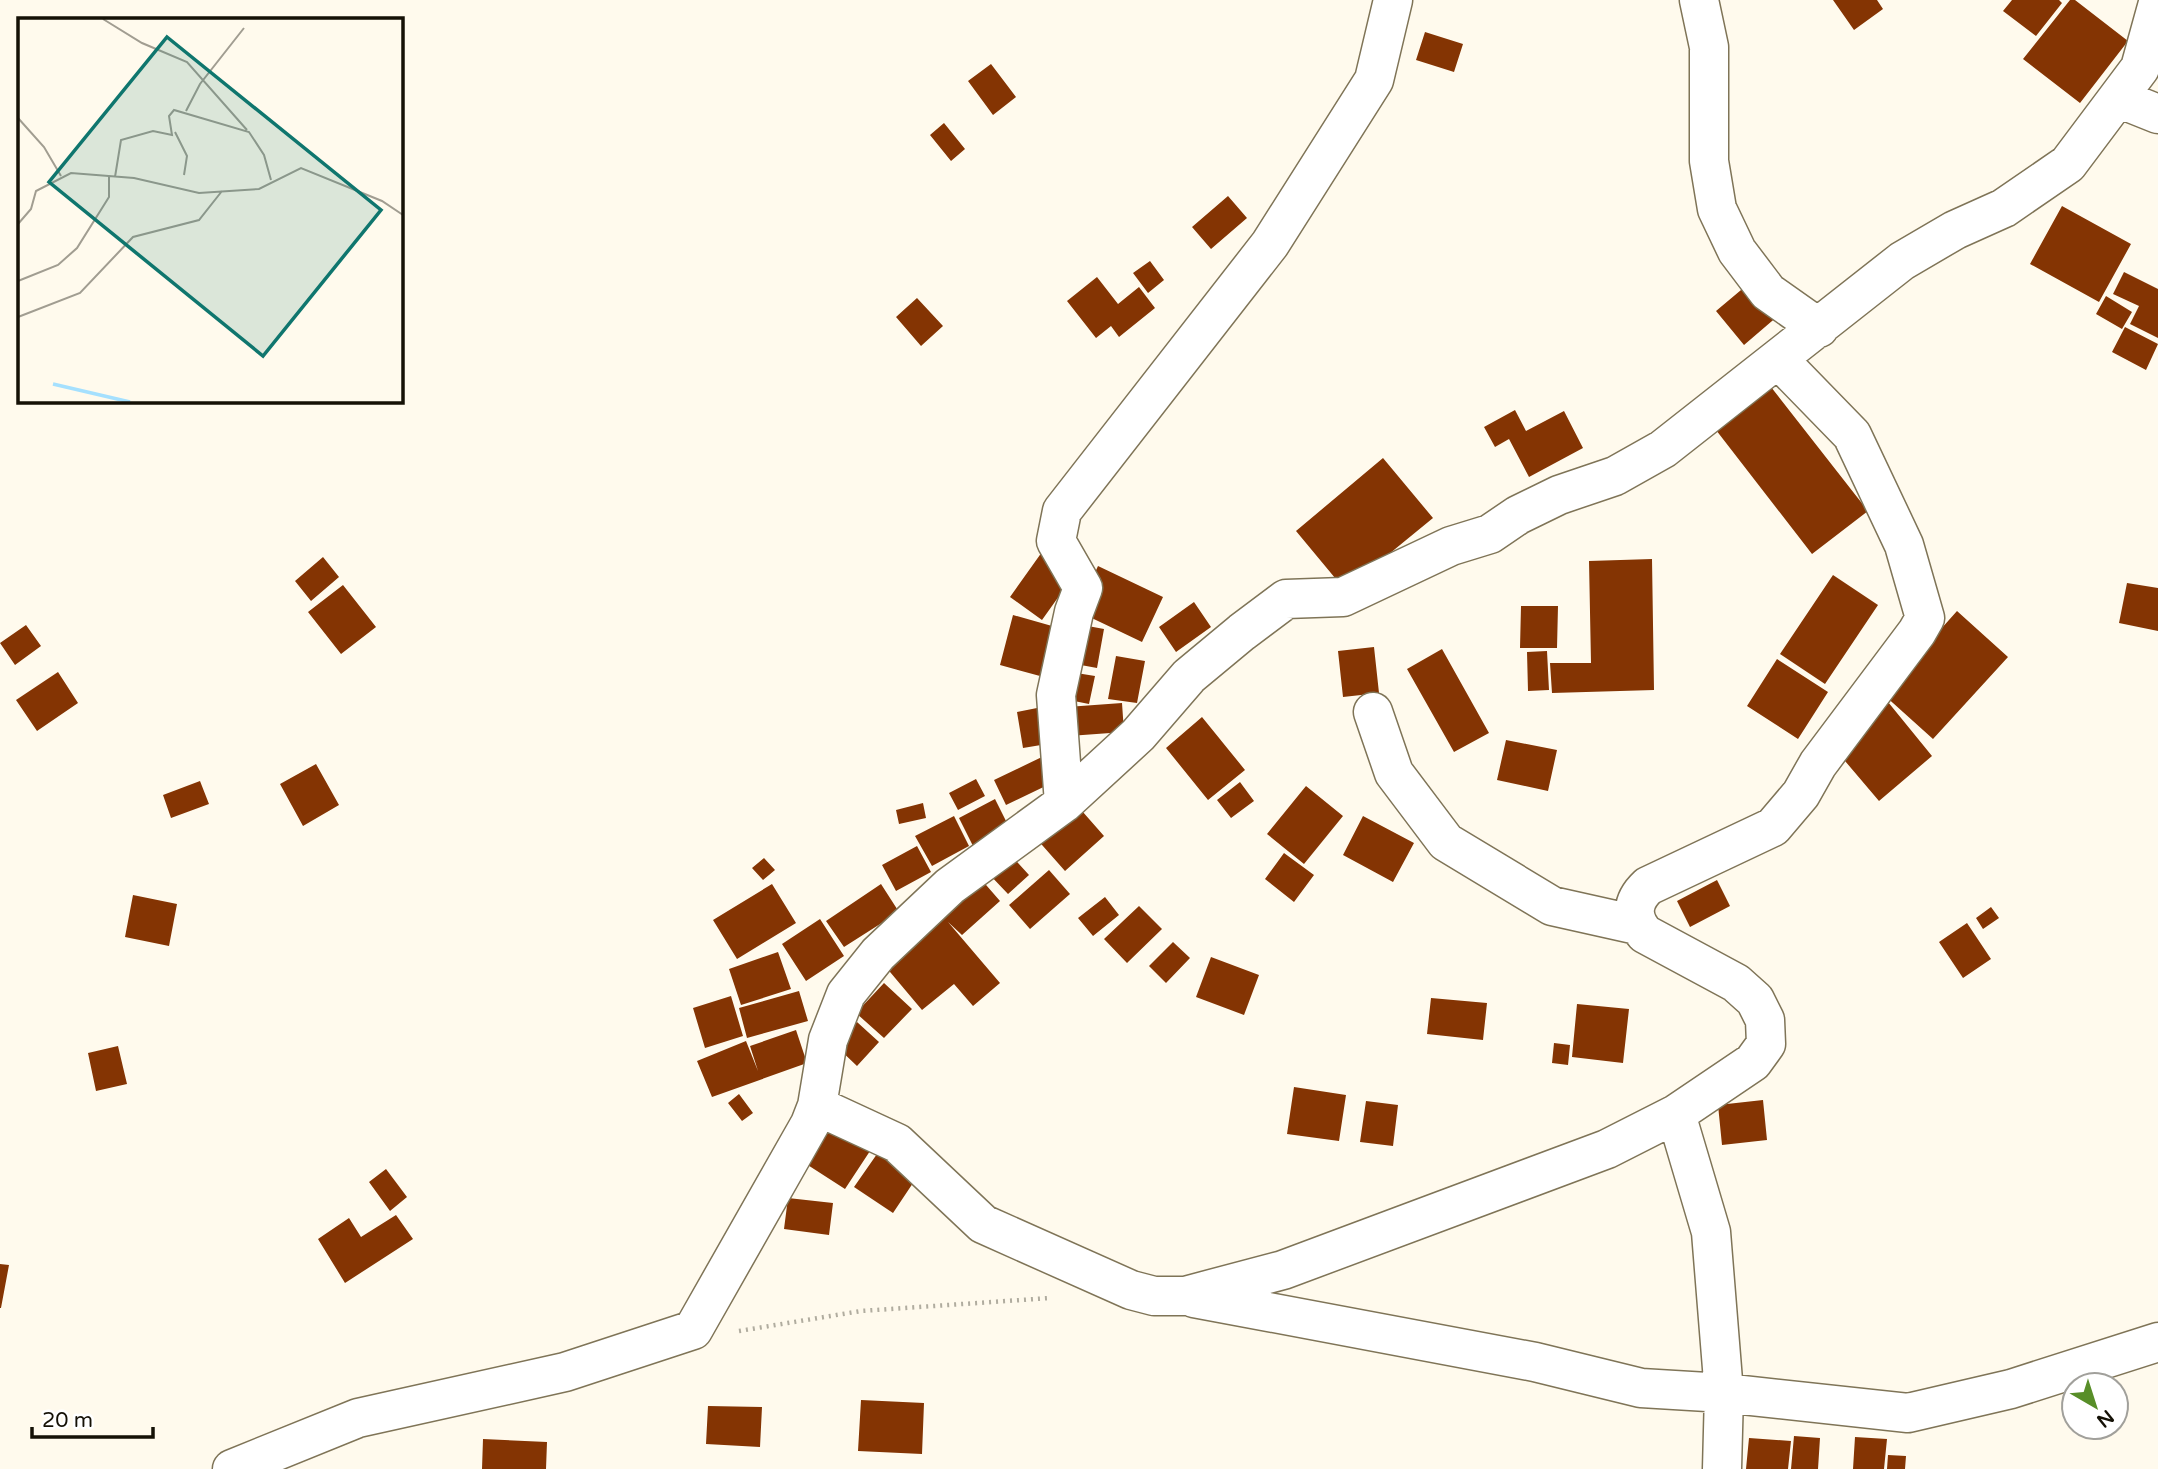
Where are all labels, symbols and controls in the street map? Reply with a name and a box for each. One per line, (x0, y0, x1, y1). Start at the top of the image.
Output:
inset map (18, 18, 402, 402)
north arrow (2060, 1371, 2130, 1441)
scale bar (32, 1396, 152, 1440)
text: N (2092, 1405, 2118, 1432)
text: 20 m (42, 1408, 93, 1433)

